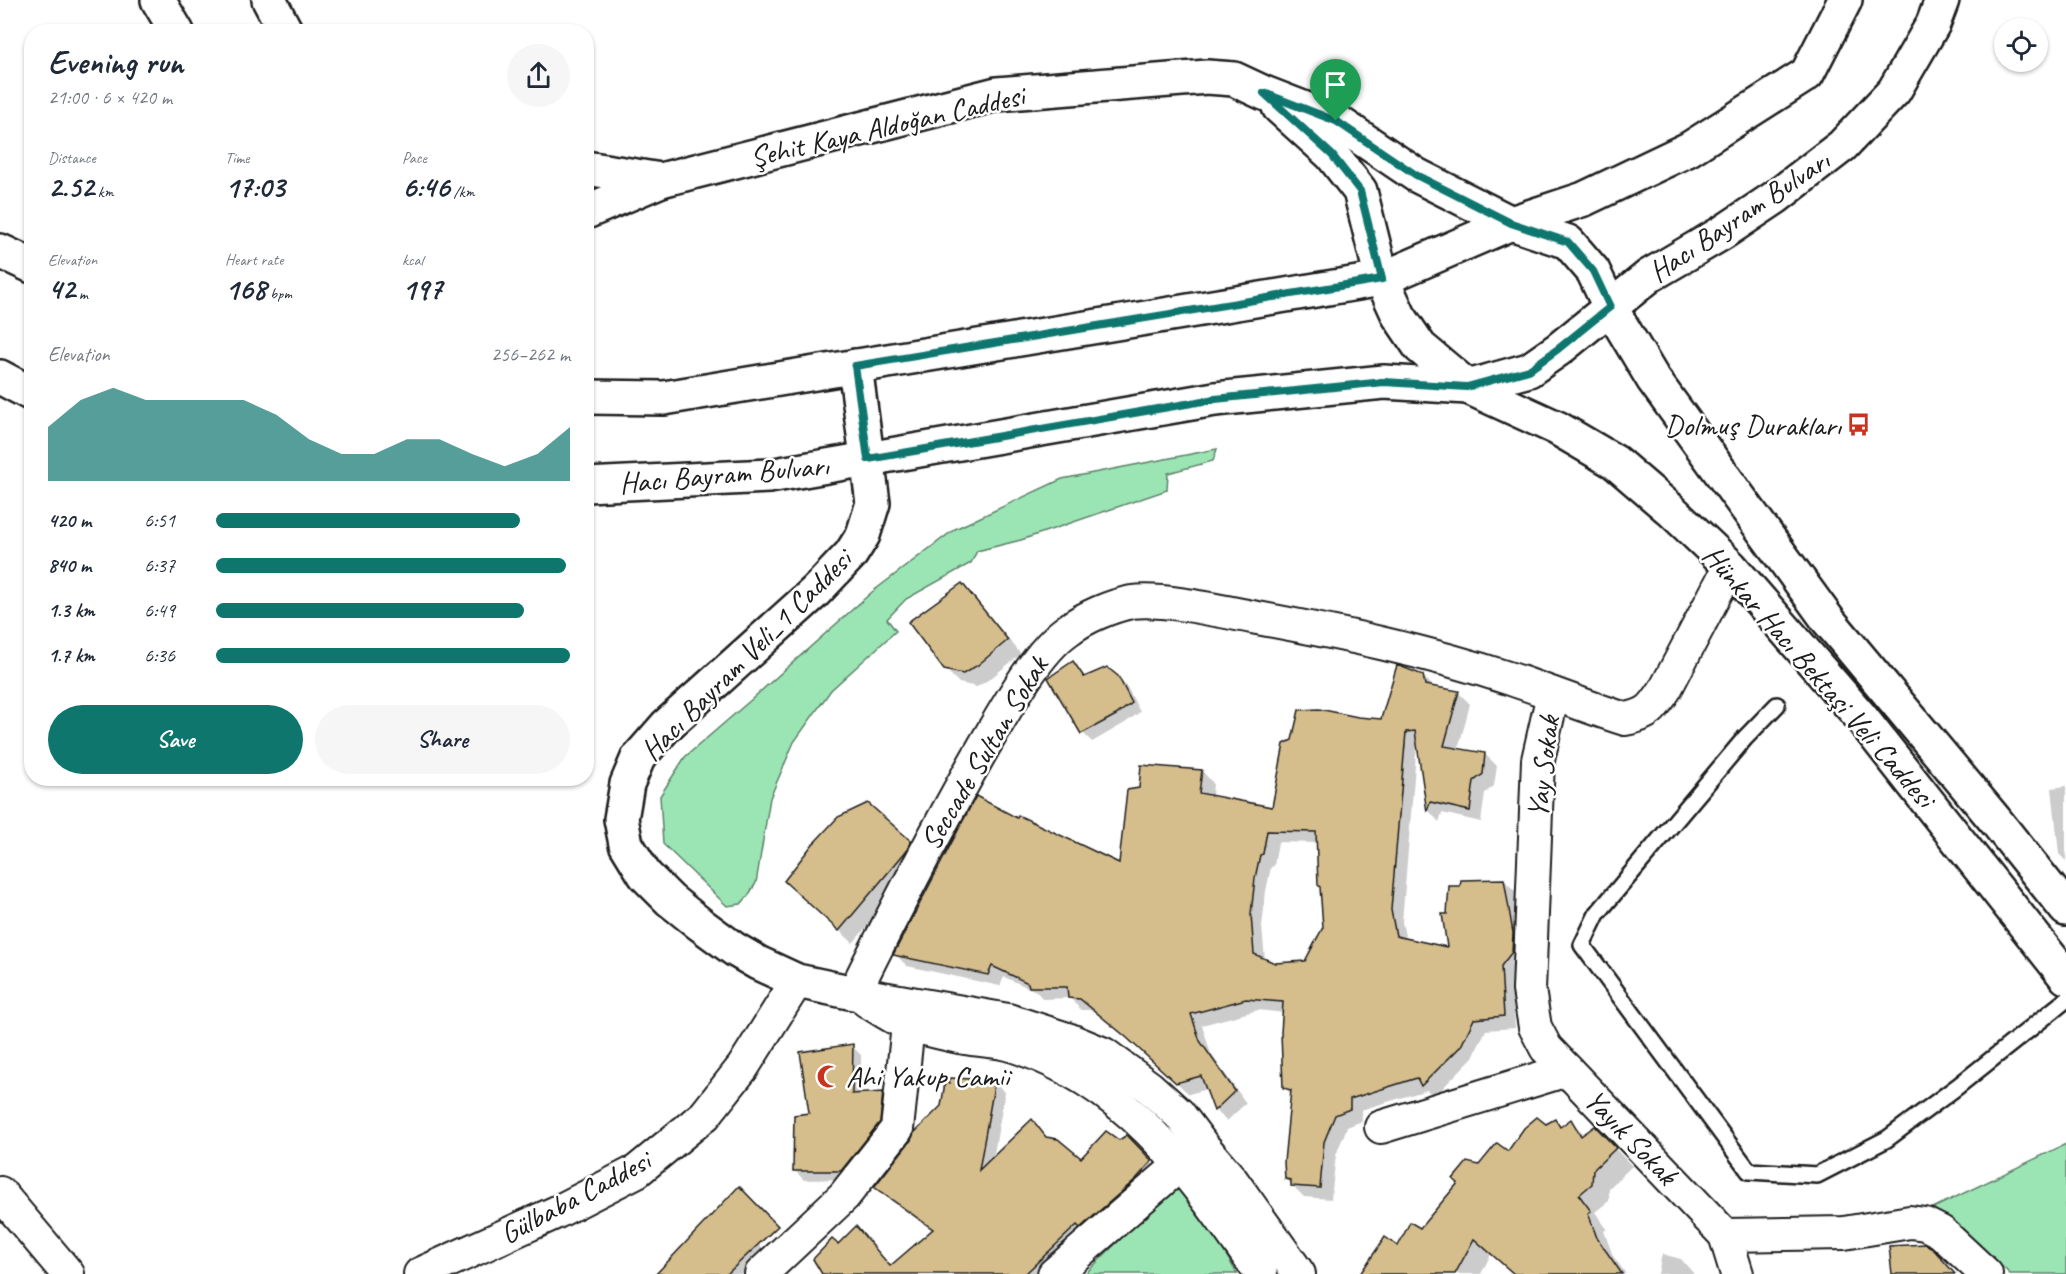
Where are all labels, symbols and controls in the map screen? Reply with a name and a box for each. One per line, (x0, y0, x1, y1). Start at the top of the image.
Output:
map controls (1994, 18, 2048, 72)
button: locate (1994, 18, 2048, 72)
text: Evening run (48, 41, 183, 83)
button: share (507, 44, 570, 107)
pin (1310, 59, 1361, 121)
icon: arrive (1319, 68, 1352, 101)
street label: Şehit Kaya Aldoğan Caddesi (746, 75, 1031, 176)
text: 21:00 · 6 × 420 m (48, 85, 172, 110)
street label: Hacı Bayram Bulvarı (1641, 141, 1838, 290)
text: Distance (48, 148, 96, 168)
text: Time (225, 148, 249, 168)
text: Pace (402, 148, 427, 168)
text: 2.52 (48, 168, 94, 206)
text: 17:03 (225, 168, 285, 206)
text: 6:46 (402, 168, 450, 206)
text: km (94, 182, 113, 202)
text: /km (450, 182, 475, 202)
text: Elevation (48, 250, 97, 270)
text: Heart rate (225, 250, 283, 270)
text: kcal (402, 250, 423, 270)
text: 42 (48, 270, 75, 308)
text: 168 (225, 270, 266, 308)
text: 197 (402, 270, 442, 308)
text: m (75, 284, 88, 304)
text: bpm (266, 284, 292, 304)
text: Elevation (48, 342, 110, 367)
text: 256–262 m (491, 342, 570, 367)
place label: Dolmuş Durakları (1665, 406, 1842, 444)
bus stop icon: Dolmuş Durakları (1846, 412, 1872, 438)
street label: Hacı Bayram Bulvarı (618, 446, 832, 502)
text: 420 m (48, 508, 91, 533)
text: 6:51 (144, 508, 175, 533)
street label: Hünkar Hacı Bektaşi Veli Caddesi (1695, 537, 1946, 818)
street label: Hacı Bayram Veli_1 Caddesi (632, 539, 862, 769)
text: 840 m (48, 553, 91, 578)
text: 6:37 (144, 553, 175, 578)
text: 1.3 km (48, 598, 95, 623)
text: 6:49 (144, 598, 175, 623)
text: 1.7 km (48, 643, 94, 668)
text: 6:36 (144, 643, 175, 668)
street label: Seccade Sultan Sokak (911, 648, 1058, 857)
button: Save (48, 705, 303, 774)
button: Share (315, 705, 570, 774)
street label: Yay Sokak (1518, 712, 1568, 820)
place label: Ahi Yakup Camii (846, 1057, 1013, 1095)
mosque icon: Ahi Yakup Camii (815, 1063, 841, 1089)
street label: Yayık Sokak (1576, 1081, 1687, 1194)
street label: Gülbaba Caddesi (493, 1140, 660, 1252)

